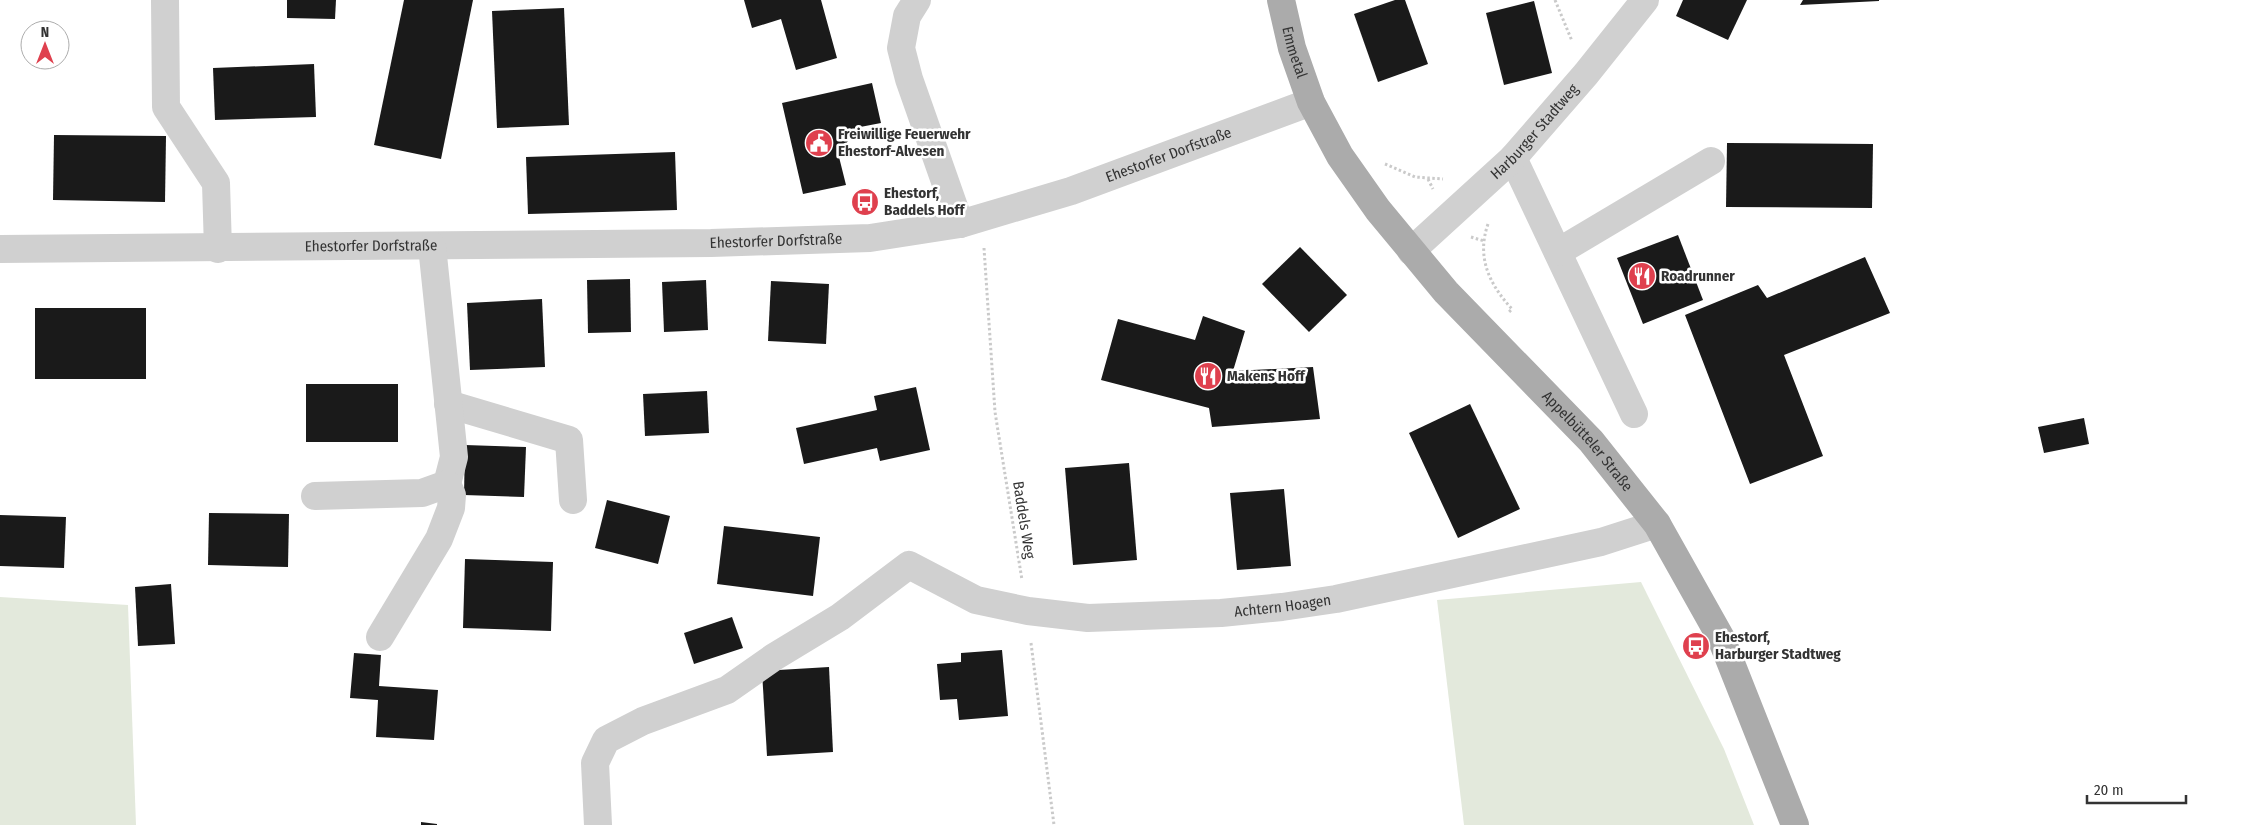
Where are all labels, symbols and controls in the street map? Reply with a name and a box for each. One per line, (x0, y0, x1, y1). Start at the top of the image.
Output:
north arrow (20, 20, 70, 70)
text: N (41, 24, 49, 41)
street label: Emmetal (1278, 25, 1311, 81)
street label: Harburger Stadtweg (1487, 80, 1582, 183)
street label: Ehestorfer Dorfstraße (1103, 123, 1234, 186)
place label: Freiwillige Feuerwehr Ehestorf-Alvesen (838, 125, 971, 160)
public building icon: Freiwillige Feuerwehr Ehestorf-Alvesen (804, 128, 834, 158)
place label: Ehestorf, Baddels Hoff (884, 184, 966, 219)
bus stop icon: Ehestorf, Baddels Hoff (850, 187, 880, 217)
street label: Ehestorfer Dorfstraße (709, 230, 842, 252)
street label: Ehestorfer Dorfstraße (305, 236, 437, 255)
restaurant icon: Roadrunner (1627, 261, 1657, 291)
place label: Roadrunner (1661, 267, 1735, 285)
restaurant icon: Makens Hoff (1193, 361, 1223, 391)
place label: Makens Hoff (1227, 367, 1306, 385)
street label: Appelbütteler Straße (1538, 387, 1637, 495)
street label: Baddels Weg (1009, 480, 1039, 560)
street label: Achtern Hoagen (1234, 591, 1332, 621)
place label: Ehestorf, Harburger Stadtweg (1715, 628, 1841, 663)
bus stop icon: Ehestorf, Harburger Stadtweg (1681, 631, 1711, 661)
scale bar (2087, 772, 2186, 804)
text: 20 m (2094, 781, 2124, 799)

